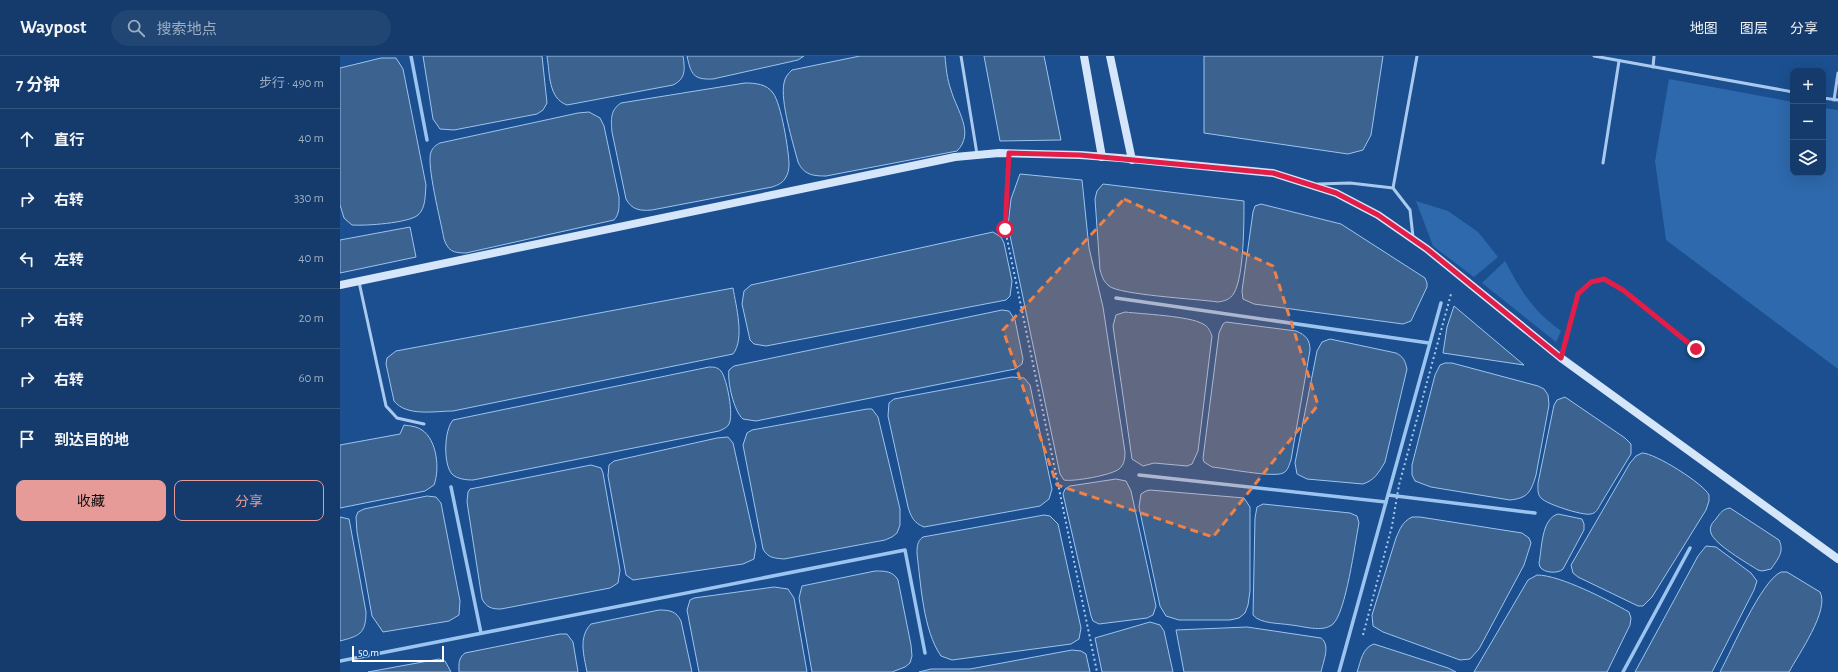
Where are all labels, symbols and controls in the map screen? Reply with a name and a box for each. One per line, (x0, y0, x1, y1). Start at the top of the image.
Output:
search box (111, 10, 391, 46)
icon: search (125, 17, 147, 39)
text: Waypost (20, 18, 87, 37)
text: 搜索地点 (157, 22, 217, 37)
text: 地图 (1690, 22, 1718, 36)
text: 图层 (1740, 22, 1768, 36)
text: 分享 (1790, 22, 1818, 36)
map controls (1790, 68, 1826, 176)
button: + (1790, 68, 1826, 104)
text: 7 分钟 (16, 76, 60, 93)
text: 步行 · 490 m (259, 77, 324, 90)
button: − (1790, 104, 1826, 140)
icon: ahead (16, 128, 38, 150)
text: 40 m (298, 132, 324, 145)
text: 直行 (54, 133, 84, 148)
button: layers (1790, 140, 1826, 176)
icon: right (16, 188, 38, 210)
text: 330 m (294, 192, 324, 205)
text: 右转 (54, 193, 84, 208)
route start (996, 220, 1014, 238)
icon: left (16, 248, 38, 270)
text: 40 m (298, 252, 324, 265)
text: 左转 (54, 253, 84, 268)
icon: right (16, 308, 38, 330)
text: 20 m (299, 312, 324, 325)
text: 右转 (54, 313, 84, 328)
route end (1687, 340, 1705, 358)
icon: right (16, 368, 38, 390)
text: 60 m (298, 372, 324, 385)
text: 右转 (54, 373, 84, 388)
icon: arrive (16, 428, 38, 450)
text: 到达目的地 (54, 433, 129, 448)
button: 收藏 (16, 480, 166, 521)
button: 分享 (174, 480, 324, 521)
scale bar (352, 644, 444, 663)
text: 50 m (358, 647, 379, 658)

